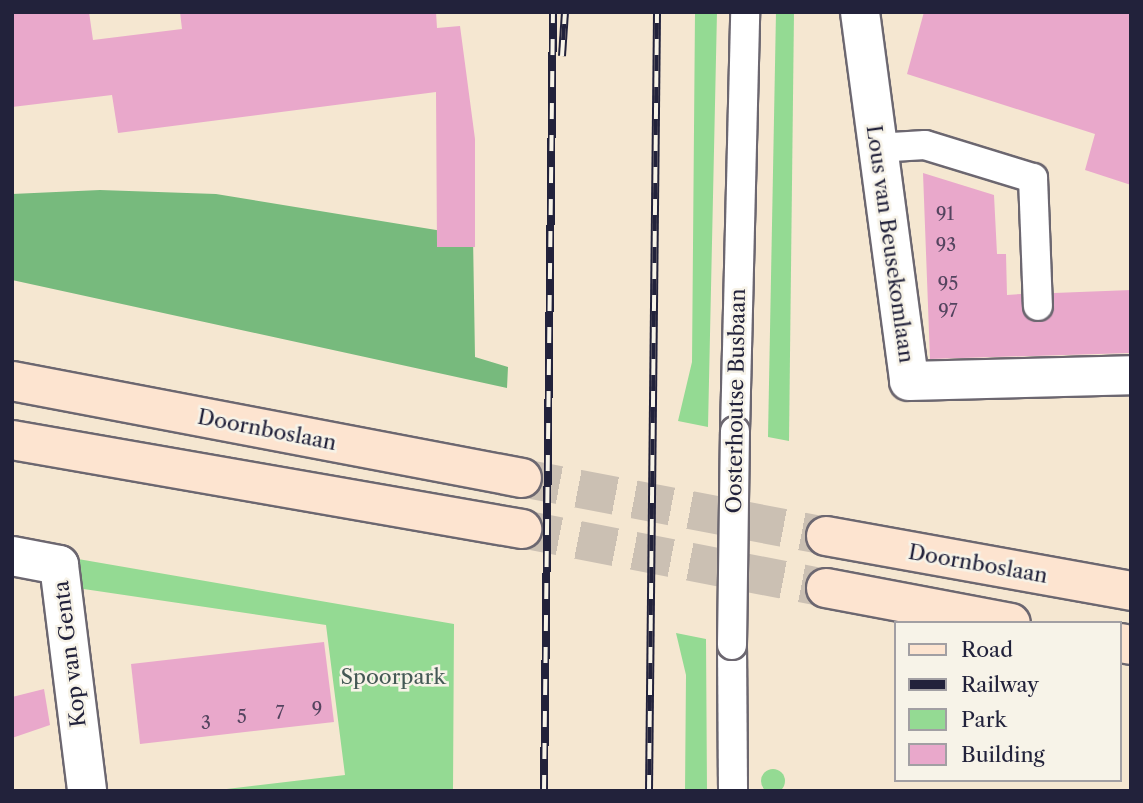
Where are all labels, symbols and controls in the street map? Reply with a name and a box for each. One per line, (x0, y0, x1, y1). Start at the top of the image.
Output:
street label: Lous van Beusekomlaan (861, 123, 919, 365)
house number: 91 (936, 203, 954, 225)
house number: 93 (936, 234, 956, 256)
house number: 95 (938, 273, 958, 295)
street label: Oosterhoutse Busbaan (721, 288, 751, 514)
house number: 97 (938, 300, 958, 322)
street label: Doornboslaan (195, 404, 339, 456)
street label: Doornboslaan (906, 539, 1050, 589)
street label: Kop van Genta (48, 579, 92, 729)
legend (894, 621, 1122, 782)
text: Road (961, 637, 1013, 662)
park label: Spoorpark (340, 664, 446, 690)
text: Railway (961, 672, 1039, 697)
house number: 9 (312, 698, 322, 720)
house number: 7 (276, 702, 284, 724)
house number: 5 (237, 706, 247, 728)
text: Park (961, 707, 1007, 732)
house number: 3 (201, 712, 211, 734)
text: Building (961, 742, 1045, 767)

